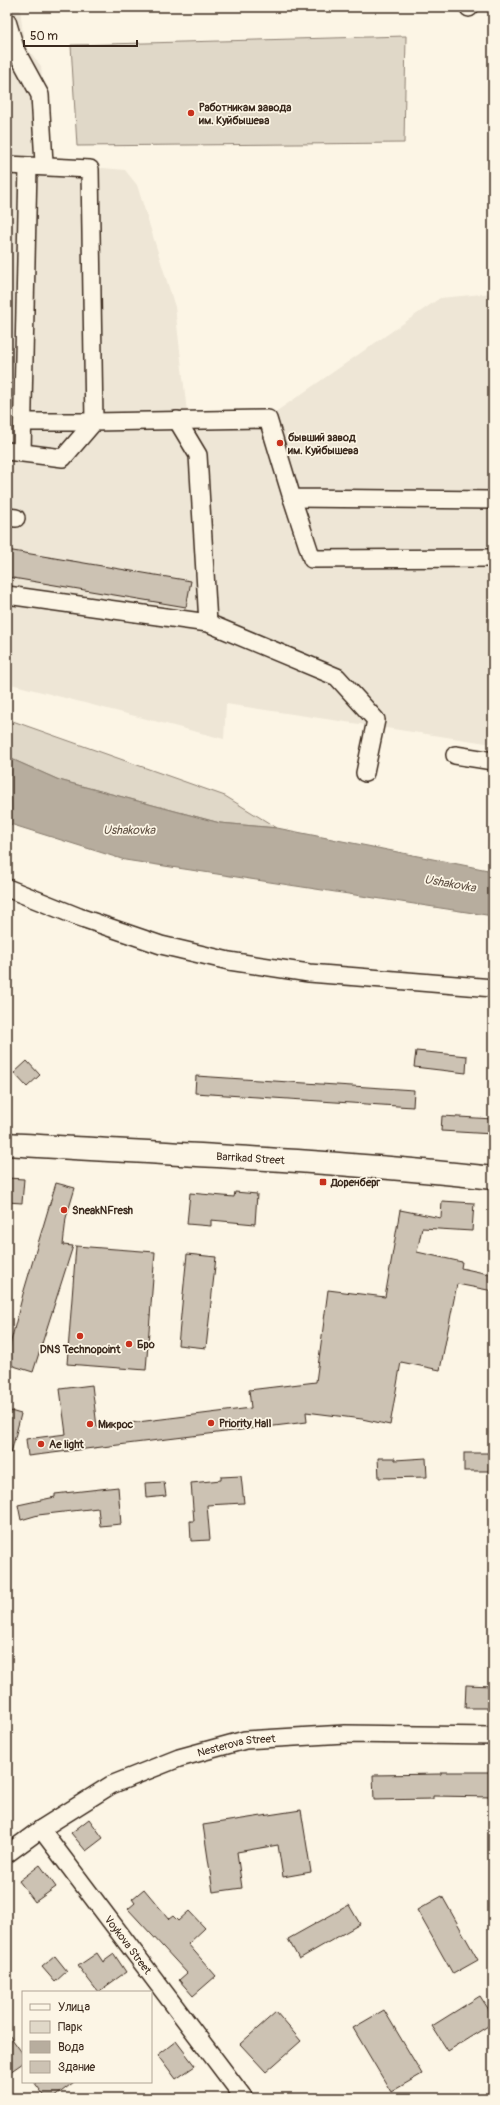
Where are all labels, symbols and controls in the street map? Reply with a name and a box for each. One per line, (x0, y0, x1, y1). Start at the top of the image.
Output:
scale bar (24, 22, 137, 48)
text: 50 m (30, 29, 58, 44)
place label: Работникам завода им. Куйбышева (198, 101, 291, 127)
marker: Работникам завода им. Куйбышева (186, 108, 196, 118)
place label: бывший завод им. Куйбышева (287, 431, 358, 457)
marker: бывший завод им. Куйбышева (275, 438, 285, 448)
water label: Ushakovka (103, 823, 156, 838)
water label: Ushakovka (423, 872, 478, 896)
street label: Barrikad Street (216, 1149, 286, 1167)
place label: Доренберг (330, 1176, 381, 1189)
marker: Доренберг (318, 1177, 328, 1187)
place label: SneakNFresh (72, 1204, 133, 1217)
marker: SneakNFresh (59, 1205, 69, 1215)
marker: DNS Technopoint (75, 1331, 85, 1341)
place label: Бро (137, 1338, 155, 1351)
marker: Бро (124, 1339, 134, 1349)
place label: DNS Technopoint (40, 1343, 121, 1356)
place label: Priority Hall (219, 1417, 272, 1430)
place label: Микрос (98, 1418, 134, 1431)
marker: Priority Hall (206, 1418, 216, 1428)
marker: Микрос (85, 1419, 95, 1429)
place label: Ae light (49, 1438, 84, 1451)
marker: Ae light (36, 1439, 46, 1449)
street label: Nesterova Street (196, 1732, 276, 1759)
street label: Voykova Street (102, 1913, 155, 1977)
legend (22, 1991, 152, 2083)
text: Улица (58, 2000, 90, 2015)
text: Парк (58, 2020, 83, 2035)
text: Вода (58, 2040, 84, 2055)
text: Здание (58, 2060, 95, 2075)

